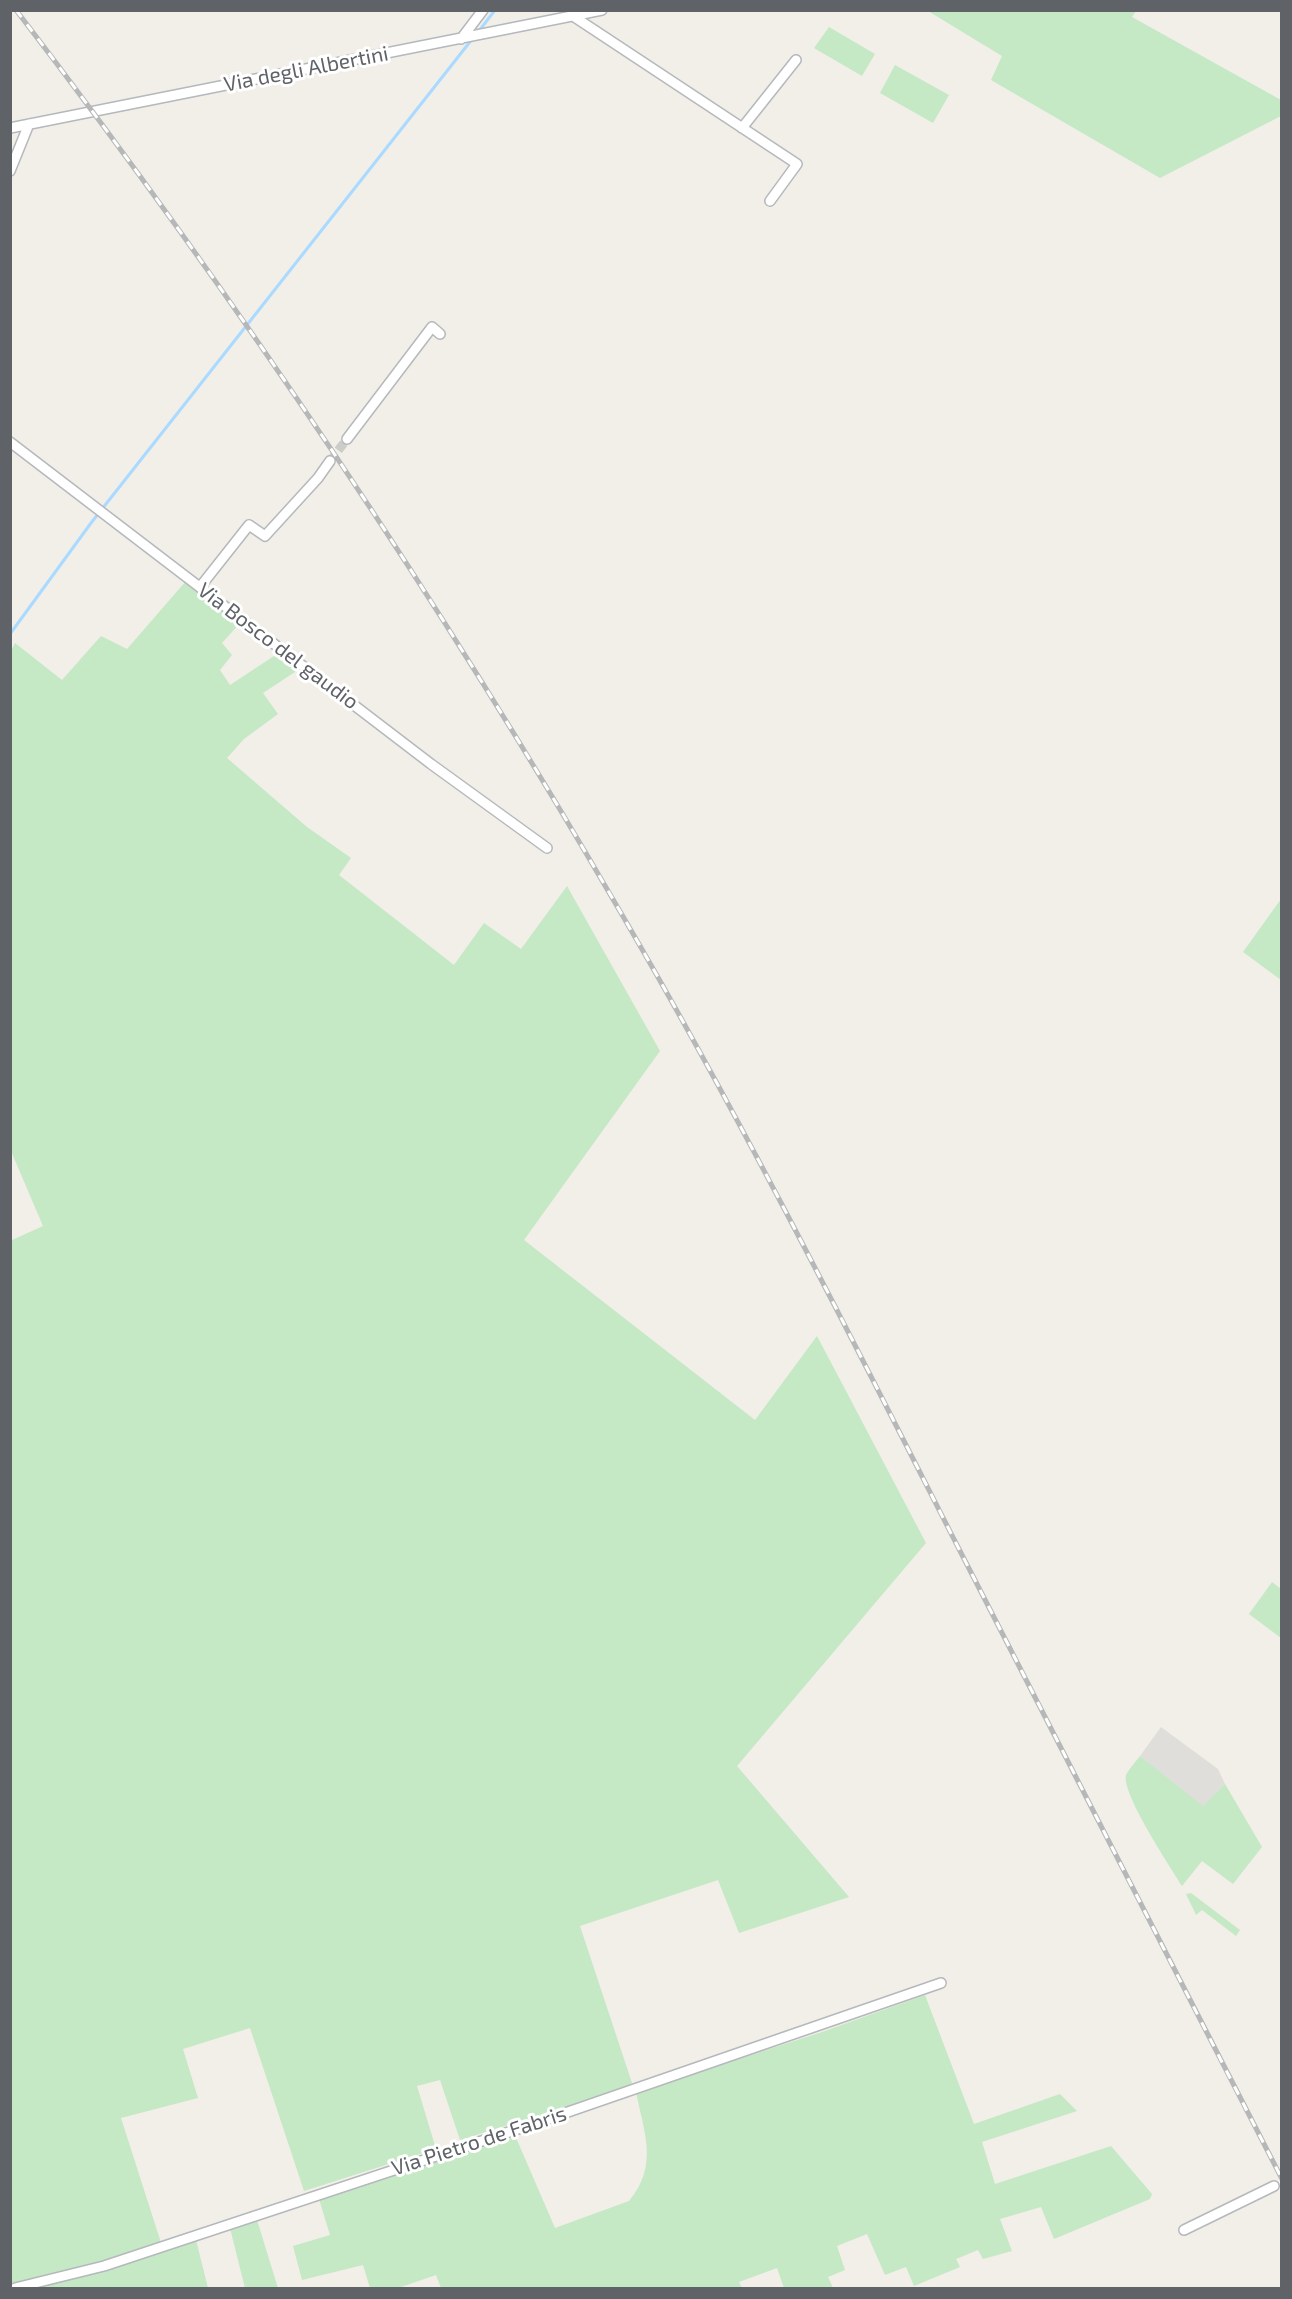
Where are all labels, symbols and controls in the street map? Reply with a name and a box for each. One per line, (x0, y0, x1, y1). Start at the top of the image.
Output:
street label: Via degli Albertini (222, 41, 390, 97)
street label: Via Bosco del gaudio (193, 577, 363, 715)
street label: Via Pietro de Fabris (388, 2101, 570, 2181)

